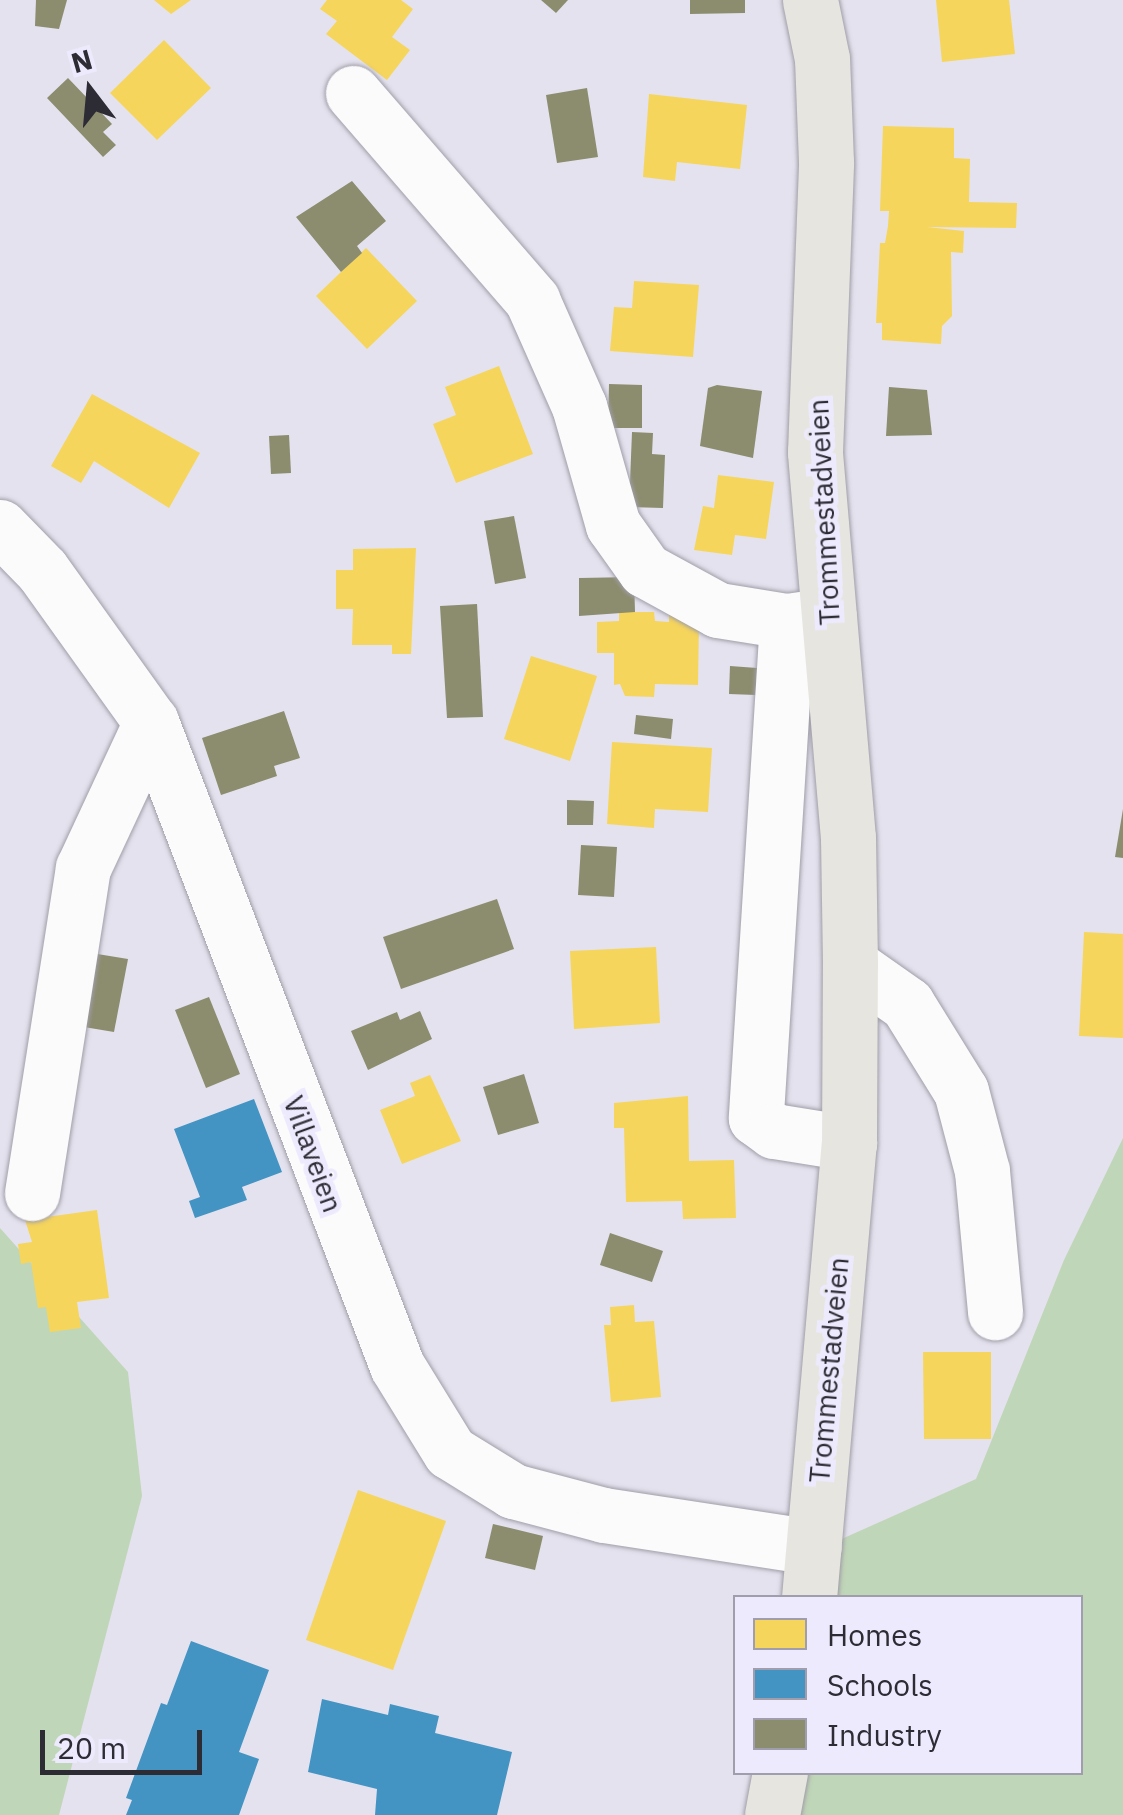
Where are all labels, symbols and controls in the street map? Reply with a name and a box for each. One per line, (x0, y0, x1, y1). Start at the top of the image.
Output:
north arrow (40, 40, 140, 140)
text: N (67, 40, 96, 81)
street label: Trommestadveien (801, 398, 847, 626)
street label: Villaveien (277, 1091, 349, 1217)
street label: Trommestadveien (802, 1256, 856, 1484)
legend (733, 1595, 1083, 1775)
text: Homes (827, 1615, 922, 1654)
text: Schools (827, 1665, 933, 1704)
scale bar (45, 1710, 208, 1772)
text: Industry (827, 1715, 942, 1754)
text: 20 m (57, 1728, 126, 1767)

